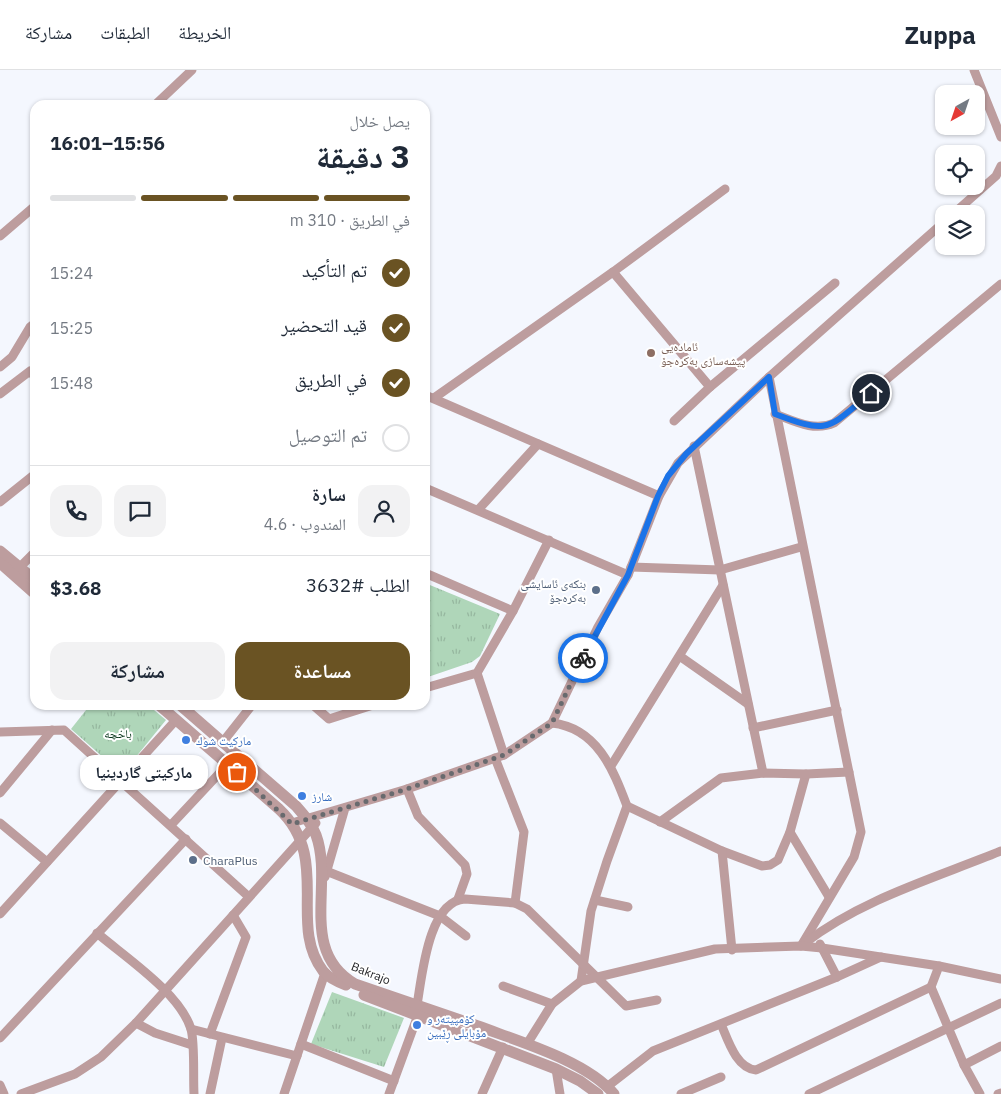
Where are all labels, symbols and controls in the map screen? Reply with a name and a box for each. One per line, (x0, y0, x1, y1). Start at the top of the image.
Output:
text: Zuppa (904, 19, 976, 51)
text: مشاركة (25, 21, 72, 44)
text: الطبقات (100, 21, 150, 44)
text: الخريطة (178, 21, 231, 44)
north arrow (935, 85, 985, 135)
map controls (935, 85, 985, 255)
text: يصل خلال (349, 111, 410, 131)
text: 15:56–16:01 (50, 131, 165, 155)
text: 3 دقيقة (316, 135, 410, 177)
button: locate (935, 145, 985, 195)
button: layers (935, 205, 985, 255)
text: في الطريق · 310 m (290, 210, 410, 230)
text: تم التأكيد (302, 258, 367, 282)
icon: check (382, 259, 410, 287)
text: 15:24 (50, 263, 93, 283)
text: قيد التحضير (281, 313, 367, 337)
icon: check (382, 314, 410, 342)
text: 15:25 (50, 318, 93, 338)
place label: ئامادەیی پیشەسازی بەکرەجۆ (661, 339, 746, 368)
marker: ئامادەیی پیشەسازی بەکرەجۆ (645, 347, 657, 359)
text: في الطريق (295, 368, 367, 392)
icon: check (382, 369, 410, 397)
pin (850, 372, 892, 414)
text: 15:48 (50, 373, 93, 393)
icon: home (857, 379, 885, 407)
text: تم التوصيل (289, 423, 367, 447)
text: سارة (312, 482, 346, 506)
button: phone (50, 485, 102, 537)
button: chat (114, 485, 166, 537)
button: person (358, 485, 410, 537)
text: المندوب · 4.6 (264, 514, 346, 534)
text: الطلب #3632 (306, 573, 410, 597)
text: $3.68 (50, 576, 102, 600)
place label: بنکەی ئاسایشی بەکرەجۆ (520, 576, 586, 605)
marker: بنکەی ئاسایشی بەکرەجۆ (590, 584, 602, 596)
courier (558, 633, 608, 683)
button: مشاركة (50, 642, 225, 700)
button: مساعدة (235, 642, 410, 700)
icon: bike (569, 644, 597, 672)
park label: باخچە (104, 726, 132, 741)
place label: ماركيت شوك (196, 733, 251, 748)
marker: ماركيت شوك (180, 734, 192, 746)
pin (216, 751, 258, 793)
callout: مارکیتی گاردینیا (80, 754, 207, 790)
icon: bag (223, 758, 251, 786)
text: مارکیتی گاردینیا (96, 762, 192, 782)
place label: شارز (311, 789, 332, 804)
marker: شارز (296, 790, 308, 802)
place label: CharaPlus (203, 853, 258, 868)
marker: CharaPlus (187, 854, 199, 866)
street label: Bakrajo (349, 958, 393, 988)
place label: کۆمپیتەر و مۆبایلی ڕێبین (427, 1011, 486, 1042)
marker: کۆمپیتەر و مۆبایلی ڕێبین (411, 1019, 423, 1031)

